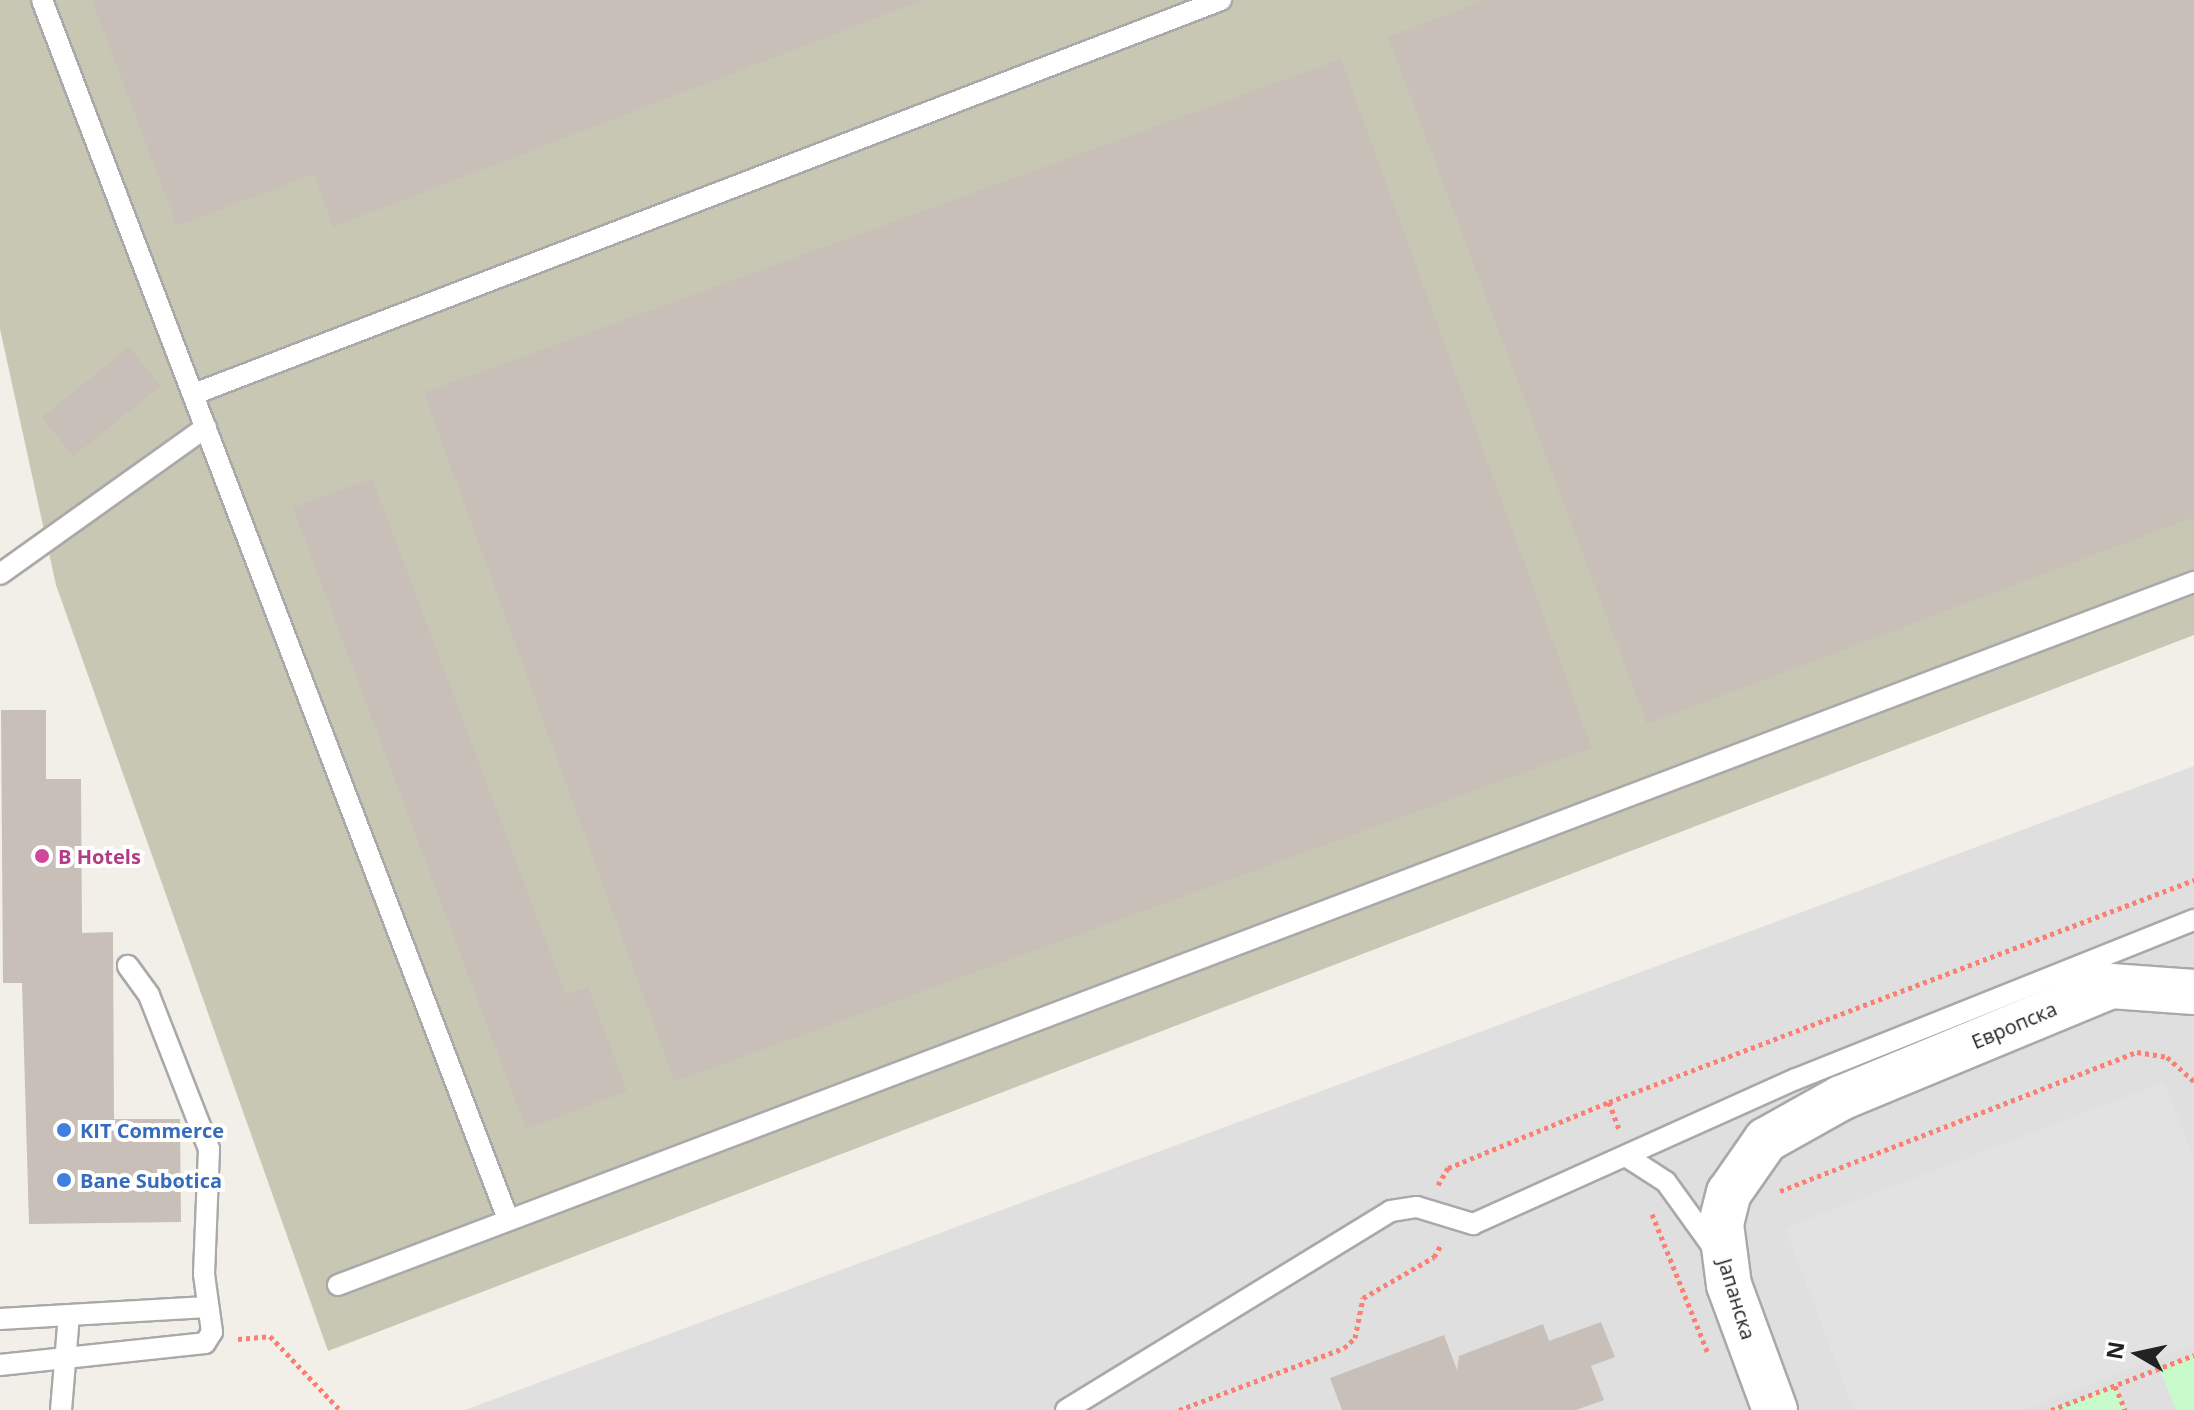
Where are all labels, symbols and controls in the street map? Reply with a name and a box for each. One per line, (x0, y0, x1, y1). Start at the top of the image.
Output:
place label: B Hotels (58, 844, 141, 868)
marker: B Hotels (33, 847, 51, 865)
street label: Европска (1968, 996, 2060, 1054)
place label: KIT Commerce (80, 1118, 224, 1142)
marker: KIT Commerce (55, 1121, 73, 1139)
place label: Bane Subotica (80, 1168, 222, 1192)
marker: Bane Subotica (55, 1171, 73, 1189)
street label: Јапанска (1713, 1255, 1761, 1343)
north arrow (2098, 1314, 2178, 1394)
text: N (2098, 1339, 2131, 1361)

